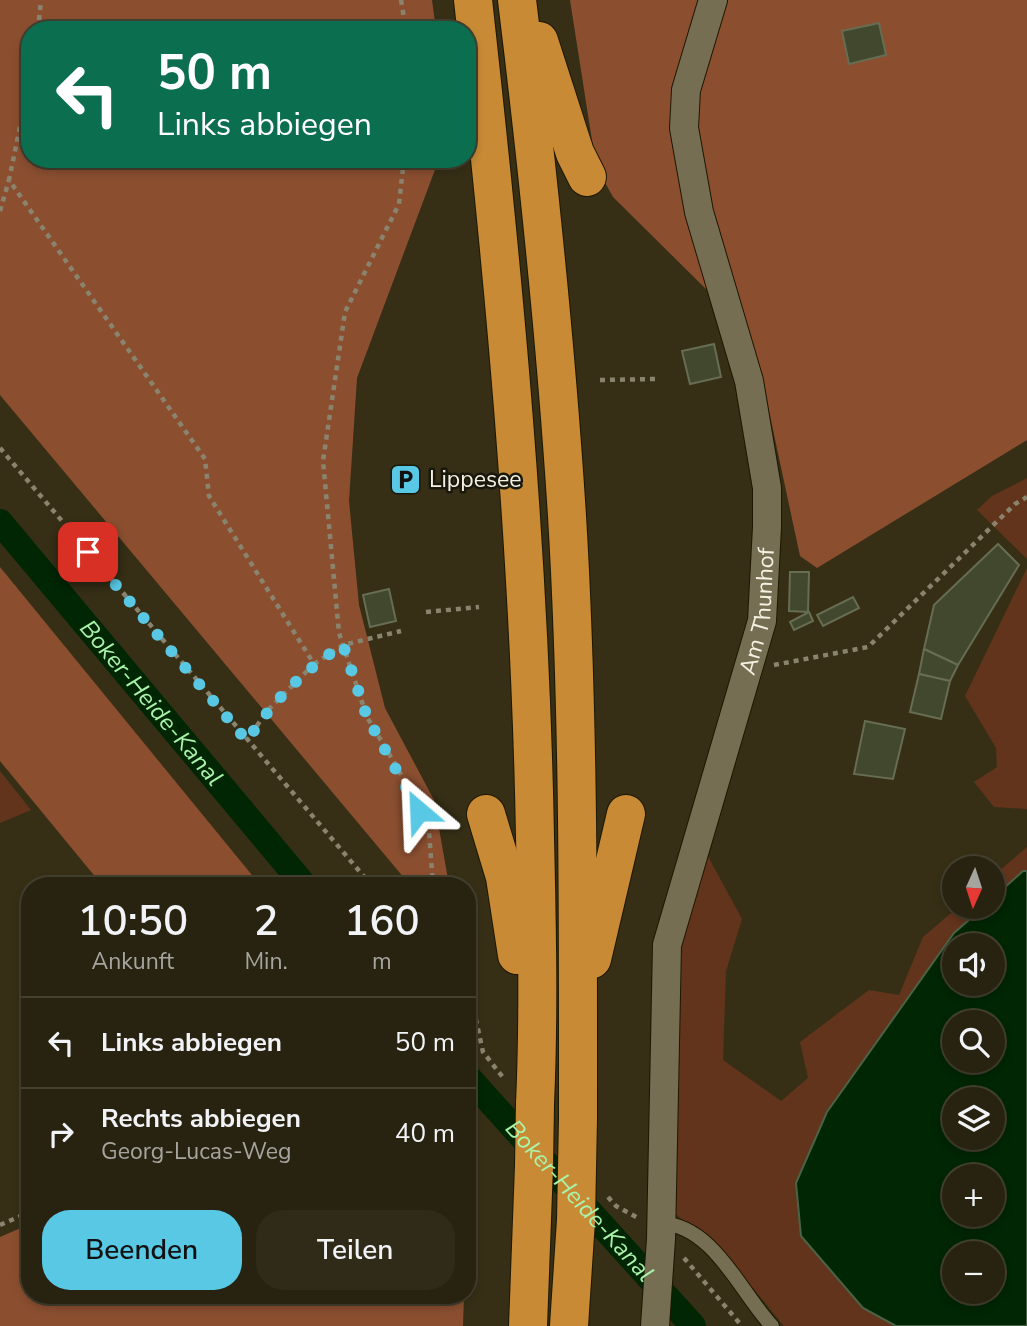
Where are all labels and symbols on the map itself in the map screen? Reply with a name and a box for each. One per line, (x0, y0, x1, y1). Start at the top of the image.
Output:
parking icon: Lippesee (389, 462, 423, 496)
place label: Lippesee (429, 464, 521, 495)
pin (58, 522, 118, 582)
street label: Am Thunhof (732, 546, 781, 678)
water label: Boker-Heide-Kanal (73, 613, 230, 793)
position arrow (382, 774, 456, 848)
north arrow (942, 856, 1004, 919)
water label: Boker-Heide-Kanal (498, 1113, 661, 1288)

